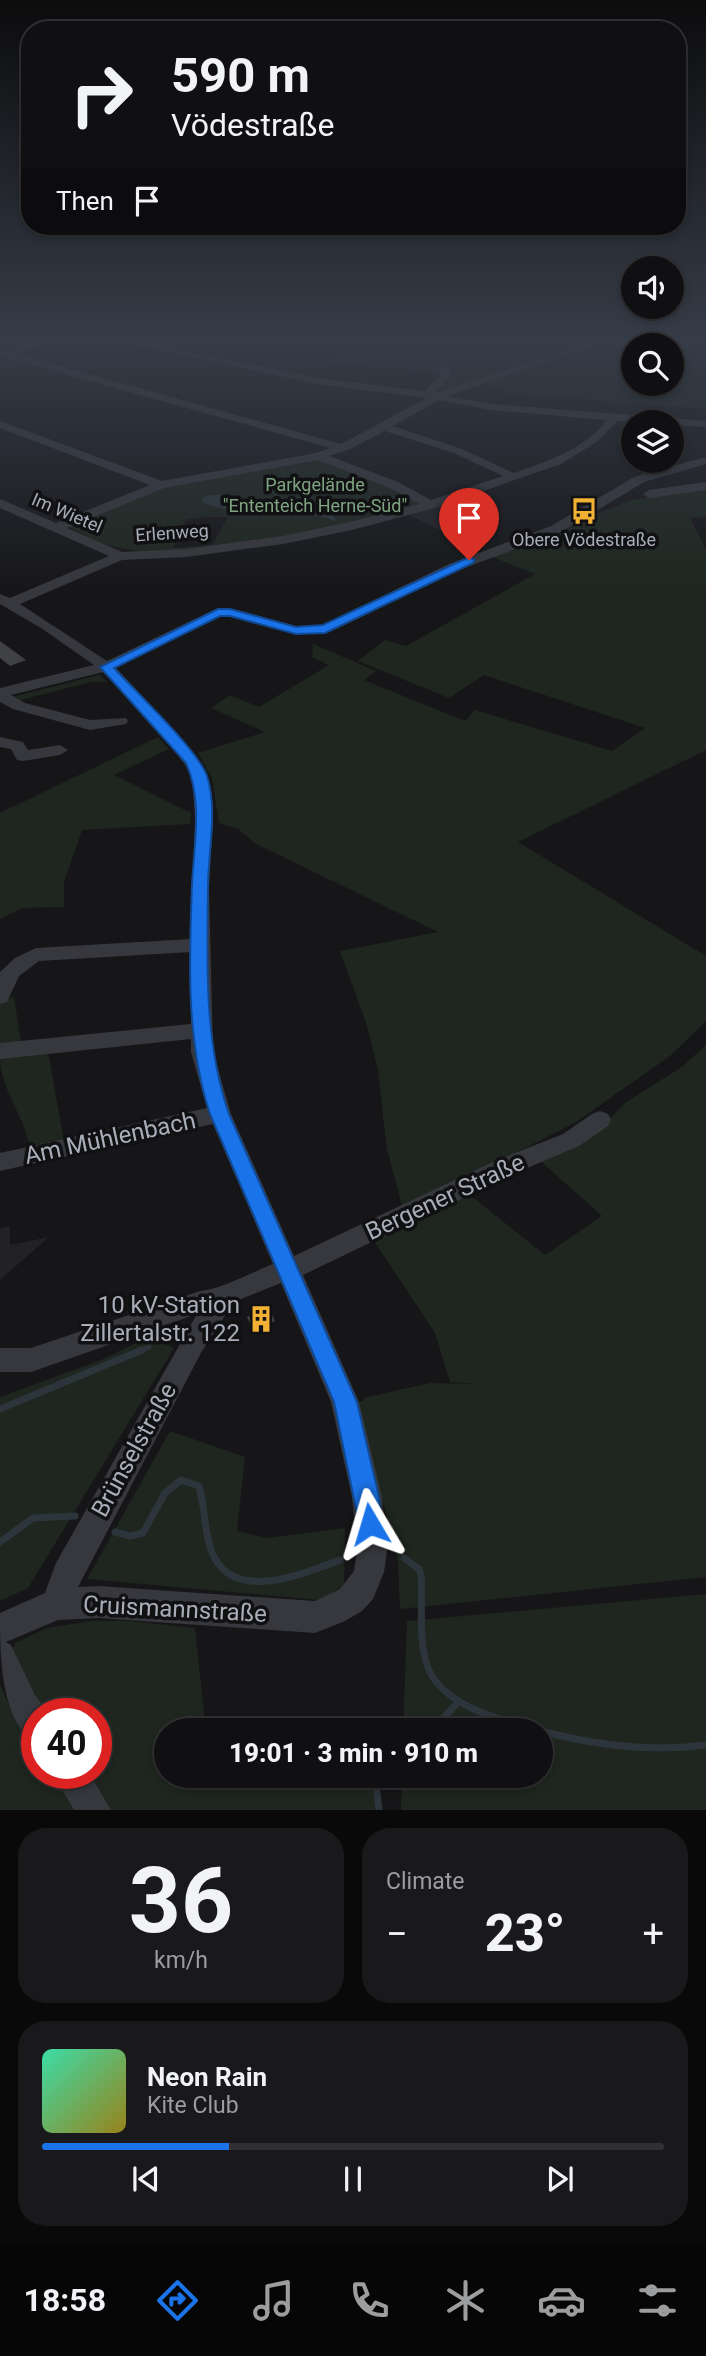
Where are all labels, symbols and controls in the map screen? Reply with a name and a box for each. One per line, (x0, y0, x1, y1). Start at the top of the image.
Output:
text: 590 m (171, 47, 310, 104)
icon: right (56, 49, 147, 140)
text: Vödestraße (171, 106, 335, 144)
icon: arrive (128, 182, 166, 220)
text: Then (56, 186, 114, 216)
map controls (621, 256, 684, 473)
button: sound (621, 256, 684, 319)
button: search (621, 333, 684, 396)
button: layers (621, 410, 684, 473)
park label: Parkgelände "Ententeich Herne-Süd" (223, 474, 407, 516)
street label: Im Wietel (29, 488, 106, 537)
pin (439, 488, 499, 560)
bus stop icon: Obere Vödestraße (569, 496, 599, 526)
icon: arrive (450, 499, 488, 537)
street label: Erlenweg (135, 519, 209, 546)
place label: Obere Vödestraße (512, 529, 656, 550)
street label: Am Mühlenbach (22, 1106, 198, 1170)
street label: Bergener Straße (361, 1148, 529, 1246)
place label: 10 kV-Station Zillertalstr. 122 (80, 1291, 240, 1347)
building icon: 10 kV-Station Zillertalstr. 122 (246, 1304, 276, 1334)
street label: Brünselstraße (86, 1378, 182, 1522)
position arrow (333, 1487, 407, 1561)
street label: Cruismannstraße (83, 1590, 267, 1628)
speed limit sign: 40 (21, 1698, 112, 1789)
text: 19:01 · 3 min · 910 m (229, 1738, 478, 1768)
text: 36 (129, 1848, 233, 1954)
text: Climate (386, 1868, 465, 1895)
text: 23° (485, 1903, 565, 1964)
text: − (386, 1912, 408, 1956)
text: + (642, 1912, 664, 1956)
text: km/h (154, 1947, 208, 1974)
text: Neon Rain (147, 2062, 267, 2092)
text: Kite Club (147, 2092, 239, 2119)
icon: previous (127, 2160, 165, 2198)
icon: pause (334, 2160, 372, 2198)
icon: next (541, 2160, 579, 2198)
icon: directions (153, 2276, 202, 2325)
icon: music (249, 2276, 298, 2325)
icon: phone (345, 2276, 394, 2325)
icon: climate (441, 2276, 490, 2325)
icon: car (537, 2276, 586, 2325)
icon: filters (633, 2276, 682, 2325)
text: 18:58 (24, 2281, 106, 2319)

